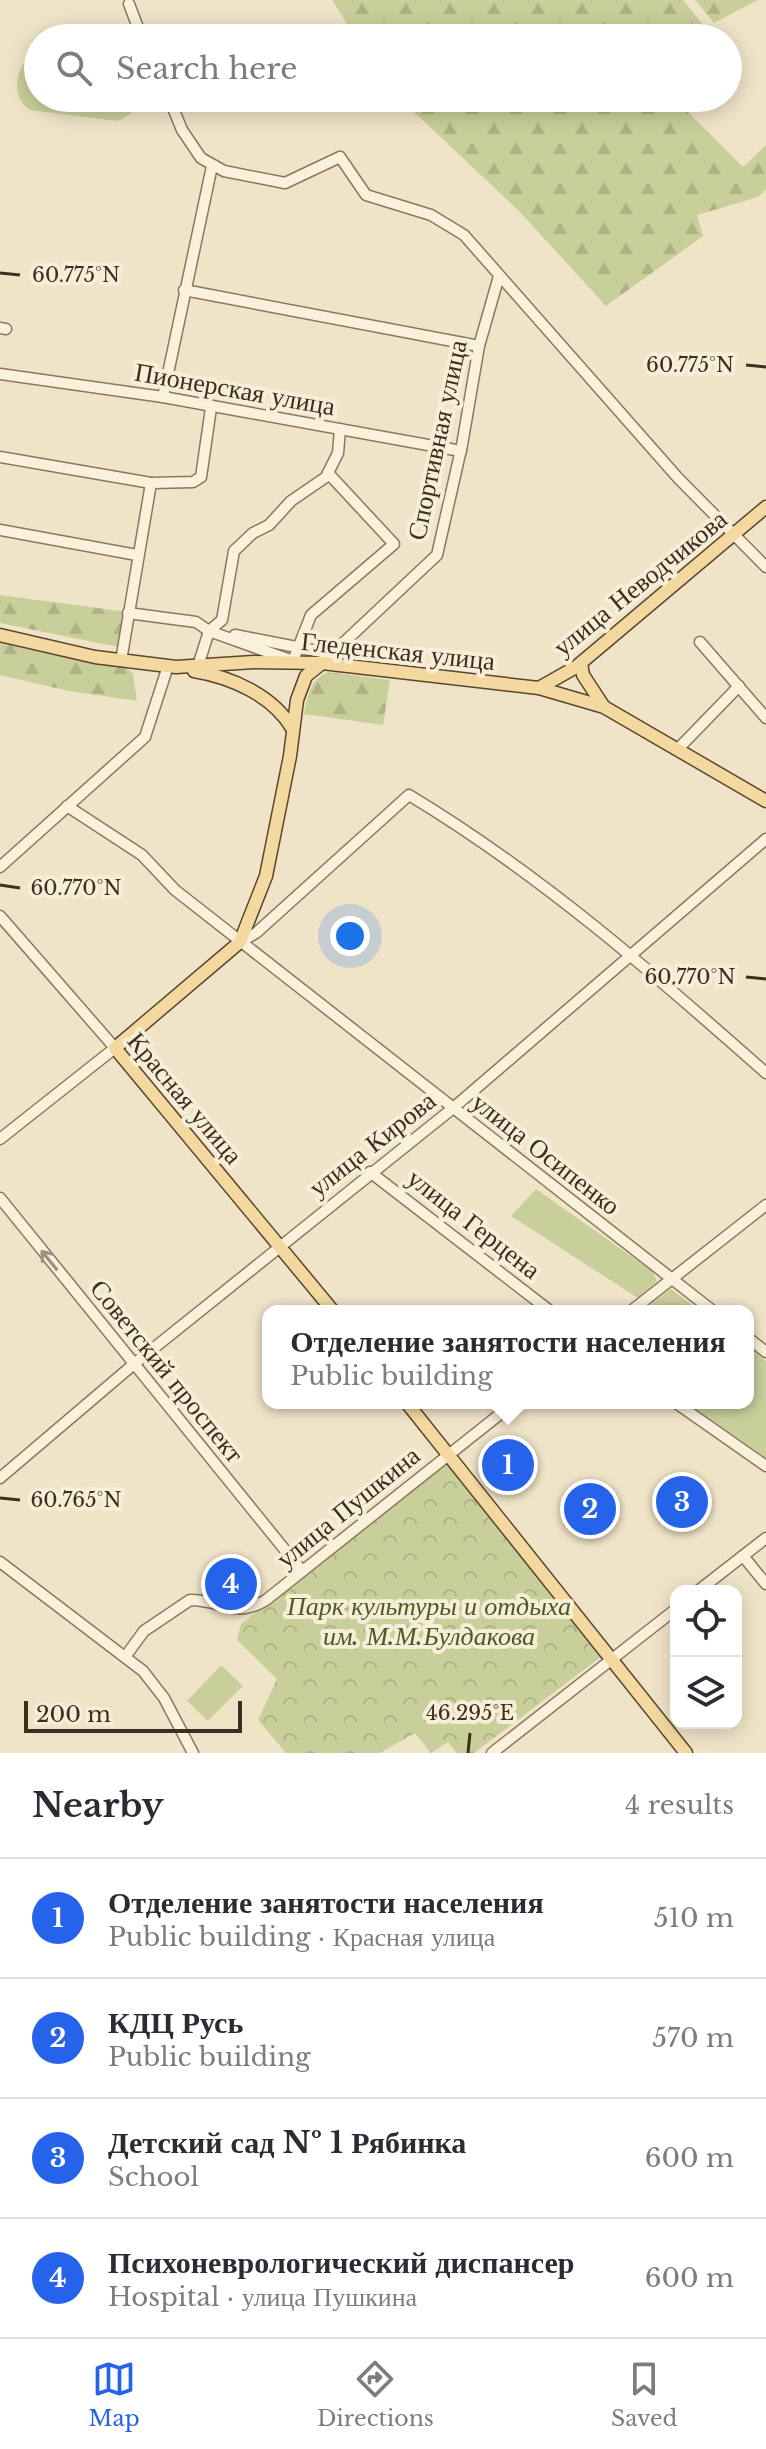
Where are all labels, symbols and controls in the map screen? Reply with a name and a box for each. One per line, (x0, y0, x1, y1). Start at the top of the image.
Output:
search box (24, 24, 742, 112)
icon: search (52, 46, 96, 90)
text: Search here (116, 50, 297, 87)
text: 60.775°N (32, 263, 120, 287)
street label: Спортивная улица (400, 337, 474, 543)
text: 60.775°N (646, 353, 734, 377)
street label: Пионерская улица (132, 356, 338, 422)
street label: улица Неводчикова (547, 503, 734, 663)
street label: Гледенская улица (299, 625, 497, 677)
text: 60.770°N (30, 876, 122, 900)
your location (330, 916, 370, 956)
text: 60.770°N (644, 965, 736, 989)
street label: Красная улица (121, 1025, 250, 1171)
street label: улица Кирова (302, 1084, 442, 1204)
street label: улица Осипенко (465, 1086, 627, 1222)
street label: улица Герцена (401, 1162, 547, 1286)
one-way arrow (41, 1250, 58, 1271)
street label: Советский проспект (83, 1273, 251, 1469)
popup (262, 1305, 754, 1409)
text: Отделение занятости населения (290, 1323, 726, 1360)
text: Public building (290, 1360, 493, 1392)
pin: 1 (482, 1435, 534, 1495)
street label: улица Пушкина (270, 1439, 427, 1575)
pin: 3 (656, 1472, 708, 1532)
pin: 2 (564, 1479, 616, 1539)
text: 60.765°N (31, 1488, 122, 1512)
pin: 4 (205, 1554, 257, 1614)
map controls (670, 1585, 742, 1729)
button: locate (670, 1585, 742, 1657)
park label: Парк культуры и отдыха им. М.М.Булдакова (286, 1590, 571, 1652)
button: layers (670, 1657, 742, 1729)
scale bar (24, 1697, 242, 1733)
text: 200 m (36, 1701, 111, 1728)
text: 46.295°E (426, 1701, 514, 1725)
text: Nearby (32, 1784, 164, 1826)
text: 4 results (625, 1789, 734, 1821)
text: Отделение занятости населения (108, 1884, 544, 1921)
text: 1 (52, 1902, 64, 1934)
text: 510 m (654, 1902, 734, 1934)
text: Public building · Красная улица (108, 1921, 495, 1953)
text: КДЦ Русь (108, 2004, 243, 2041)
text: 2 (50, 2022, 66, 2054)
text: 570 m (652, 2022, 734, 2054)
text: Public building (108, 2041, 311, 2073)
text: Детский сад № 1 Рябинка (108, 2124, 466, 2161)
text: 3 (50, 2142, 66, 2174)
text: 600 m (645, 2142, 734, 2174)
text: School (108, 2161, 199, 2193)
text: Психоневрологический диспансер (108, 2244, 574, 2281)
text: 4 (49, 2262, 67, 2294)
text: 600 m (645, 2262, 734, 2294)
text: Hospital · улица Пушкина (108, 2281, 417, 2313)
tab: Map (89, 2357, 140, 2432)
tab: Directions (317, 2357, 434, 2432)
tab: Saved (611, 2357, 677, 2432)

